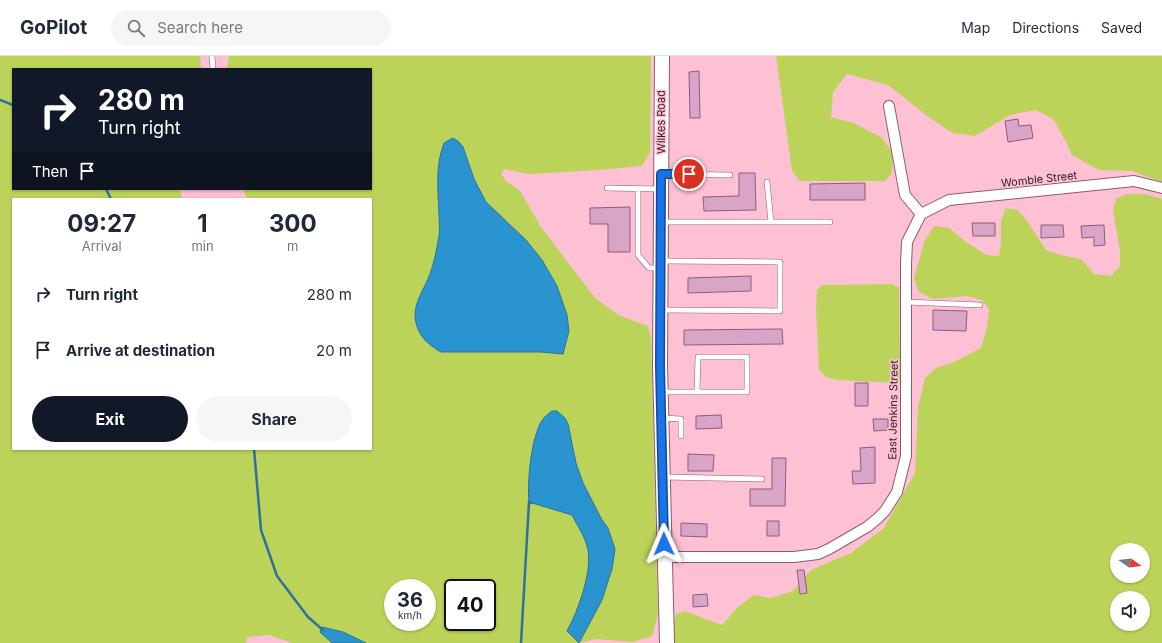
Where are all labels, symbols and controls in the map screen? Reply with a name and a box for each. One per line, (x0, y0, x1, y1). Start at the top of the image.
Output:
search box (111, 10, 391, 46)
text: GoPilot (20, 16, 87, 39)
icon: search (125, 17, 147, 39)
text: Search here (157, 18, 243, 37)
text: Map (961, 19, 990, 36)
text: Directions (1012, 19, 1079, 36)
text: Saved (1101, 19, 1142, 36)
text: 280 m (98, 83, 185, 117)
icon: right (32, 84, 84, 136)
street label: Wilkes Road (654, 90, 668, 154)
text: Turn right (98, 117, 181, 138)
pin (672, 157, 706, 191)
icon: arrive (76, 160, 98, 182)
text: Then (32, 162, 68, 181)
icon: arrive (678, 163, 700, 185)
street label: Womble Street (1000, 168, 1078, 190)
text: 09:27 (67, 209, 136, 238)
text: 1 (197, 209, 208, 238)
text: 300 (269, 209, 317, 238)
text: Arrival (82, 238, 122, 254)
text: min (191, 238, 214, 254)
text: m (287, 238, 299, 254)
icon: right (32, 283, 54, 305)
text: Turn right (66, 285, 138, 304)
text: 280 m (307, 285, 352, 304)
icon: arrive (32, 339, 54, 361)
text: Arrive at destination (66, 341, 215, 360)
text: 20 m (316, 341, 352, 360)
street label: East Jenkins Street (885, 360, 901, 460)
button: Exit (32, 396, 188, 442)
button: Share (196, 396, 352, 442)
position arrow (643, 523, 685, 565)
north arrow (1110, 543, 1150, 583)
map controls (1110, 543, 1150, 631)
speed limit sign: 40 (444, 579, 496, 631)
text: 36 (397, 588, 423, 612)
button: sound (1110, 591, 1150, 631)
text: km/h (398, 609, 422, 621)

